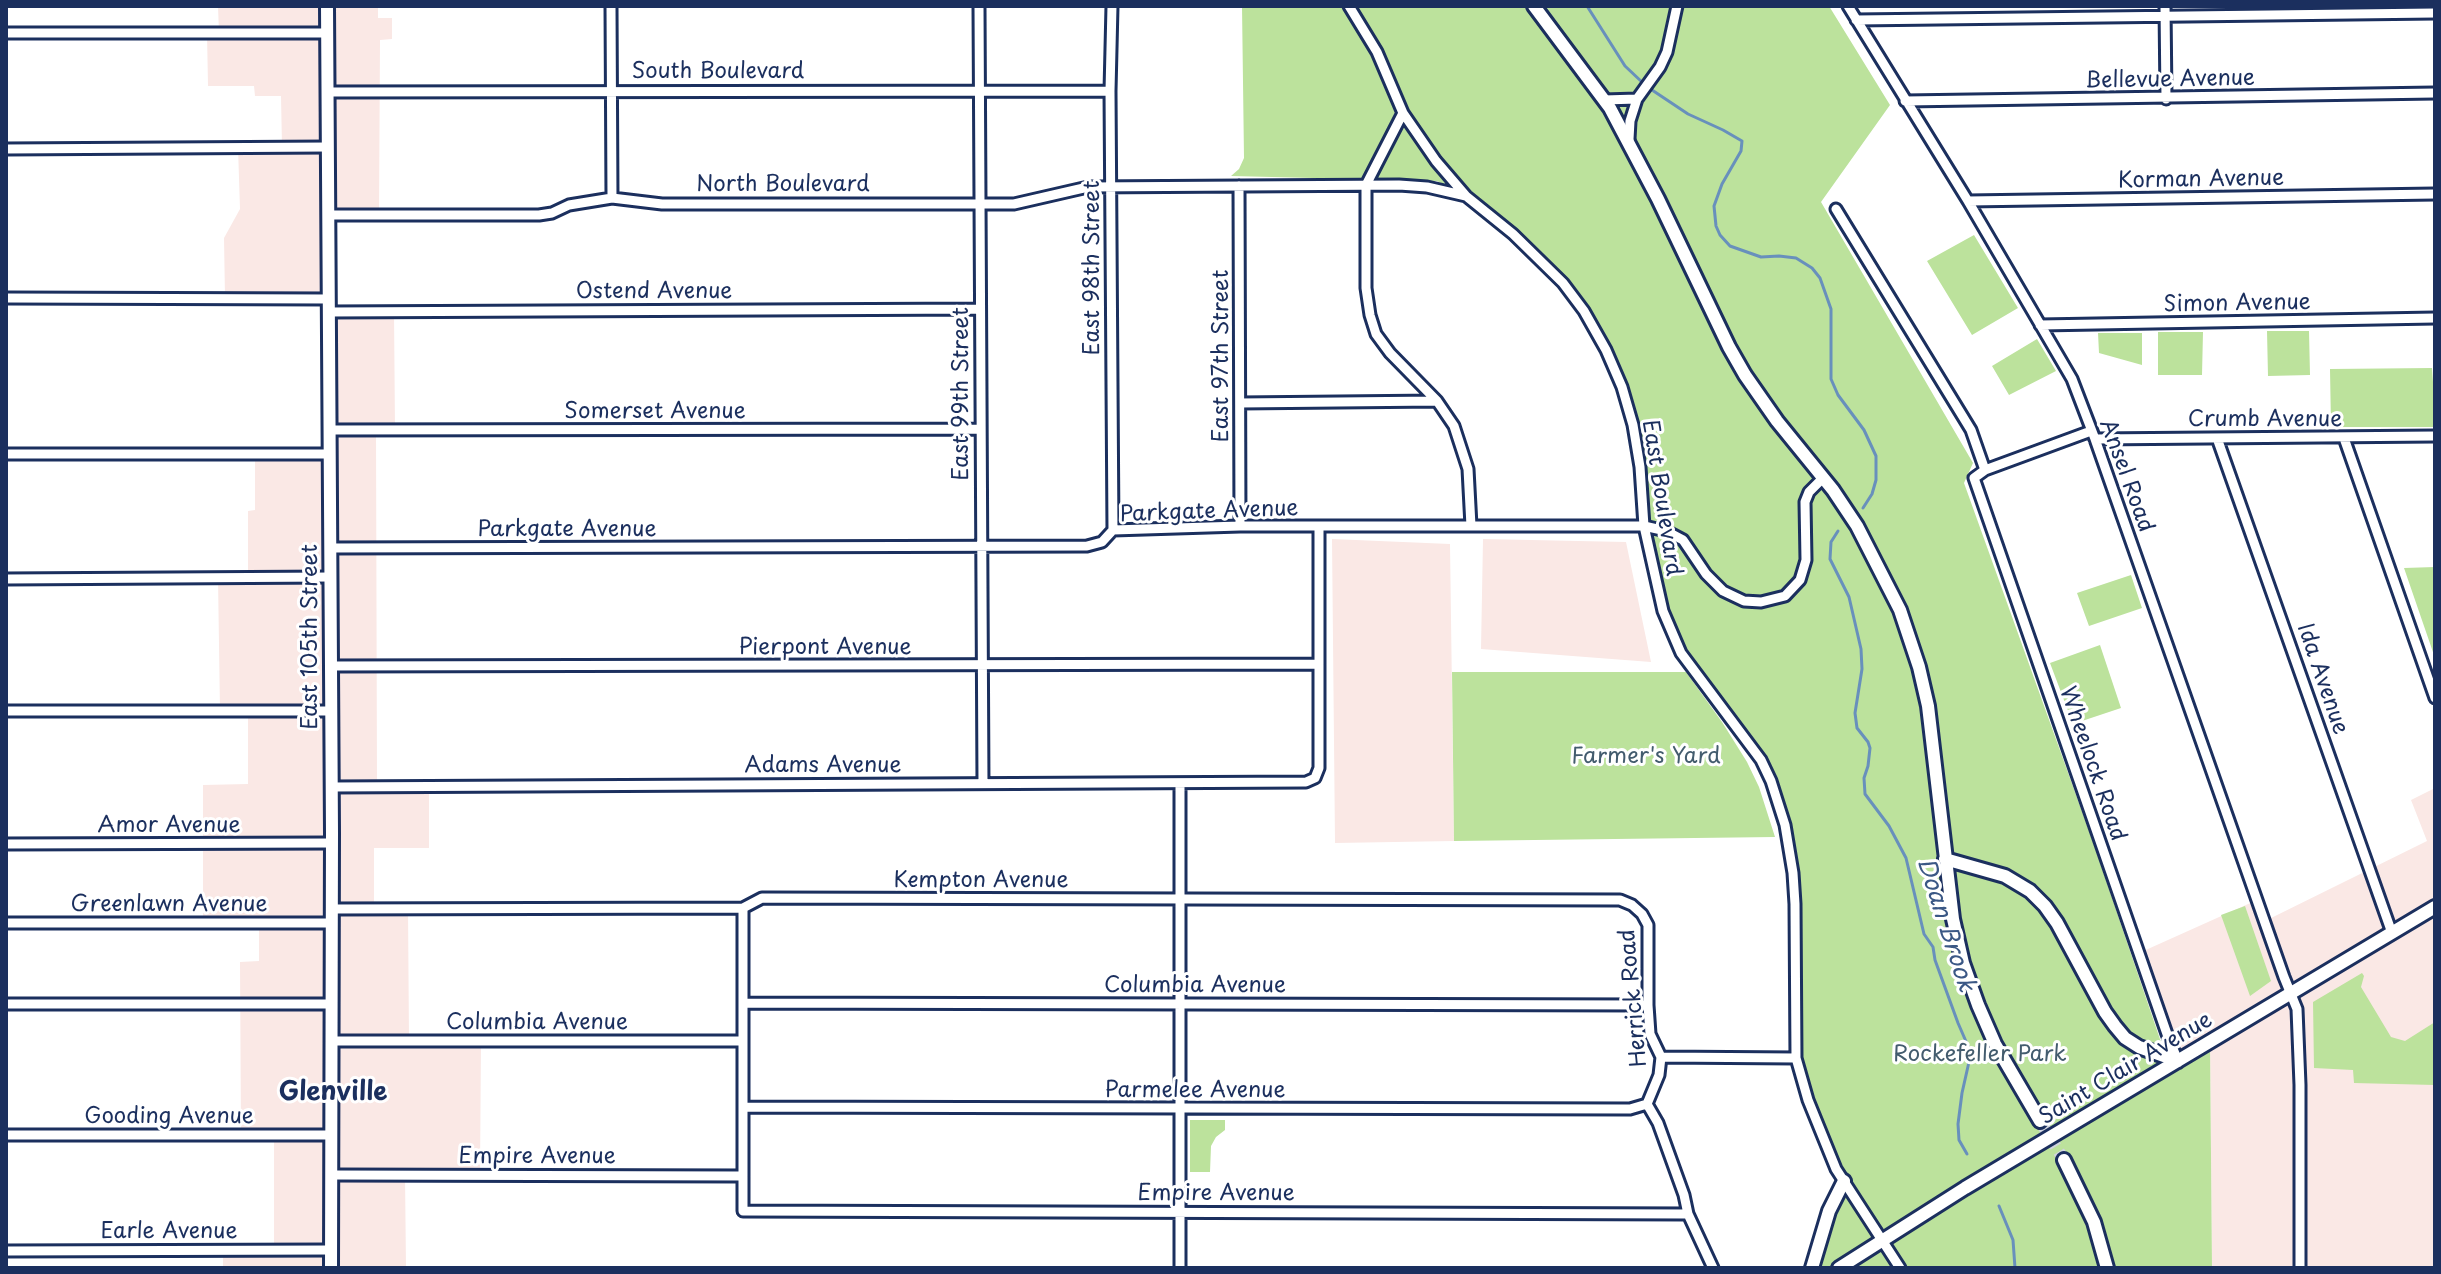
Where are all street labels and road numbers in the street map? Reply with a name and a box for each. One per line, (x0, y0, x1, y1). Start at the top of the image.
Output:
street label: South Boulevard (632, 59, 804, 85)
street label: Bellevue Avenue (2085, 65, 2255, 95)
street label: Korman Avenue (2118, 165, 2284, 195)
street label: North Boulevard (696, 172, 870, 198)
street label: East 98th Street (1080, 180, 1106, 356)
street label: East 97th Street (1209, 270, 1235, 442)
street label: Ostend Avenue (576, 279, 732, 305)
street label: Simon Avenue (2163, 290, 2311, 318)
street label: East 99th Street (949, 307, 975, 481)
street label: Somerset Avenue (564, 399, 746, 425)
street label: Crumb Avenue (2188, 407, 2342, 433)
street label: Ansel Road (2093, 416, 2159, 536)
street label: East Boulevard (1636, 418, 1686, 578)
street label: Parkgate Avenue (1119, 496, 1299, 528)
street label: Parkgate Avenue (478, 517, 656, 543)
street label: East 105th Street (298, 544, 324, 730)
street label: Ida Avenue (2291, 620, 2353, 738)
street label: Pierpont Avenue (738, 635, 912, 661)
street label: Wheelock Road (2053, 683, 2131, 845)
street label: Adams Avenue (745, 753, 901, 779)
street label: Amor Avenue (98, 813, 240, 839)
street label: Kempton Avenue (894, 868, 1068, 894)
street label: Greenlawn Avenue (70, 892, 268, 918)
street label: Herrick Road (1615, 928, 1653, 1068)
street label: Columbia Avenue (1104, 973, 1286, 999)
street label: Saint Clair Avenue (2035, 1007, 2217, 1131)
street label: Columbia Avenue (446, 1010, 628, 1036)
street label: Parmelee Avenue (1105, 1078, 1285, 1104)
street label: Gooding Avenue (84, 1104, 254, 1130)
street label: Empire Avenue (458, 1144, 616, 1170)
street label: Empire Avenue (1137, 1181, 1295, 1207)
street label: Earle Avenue (101, 1219, 237, 1245)

